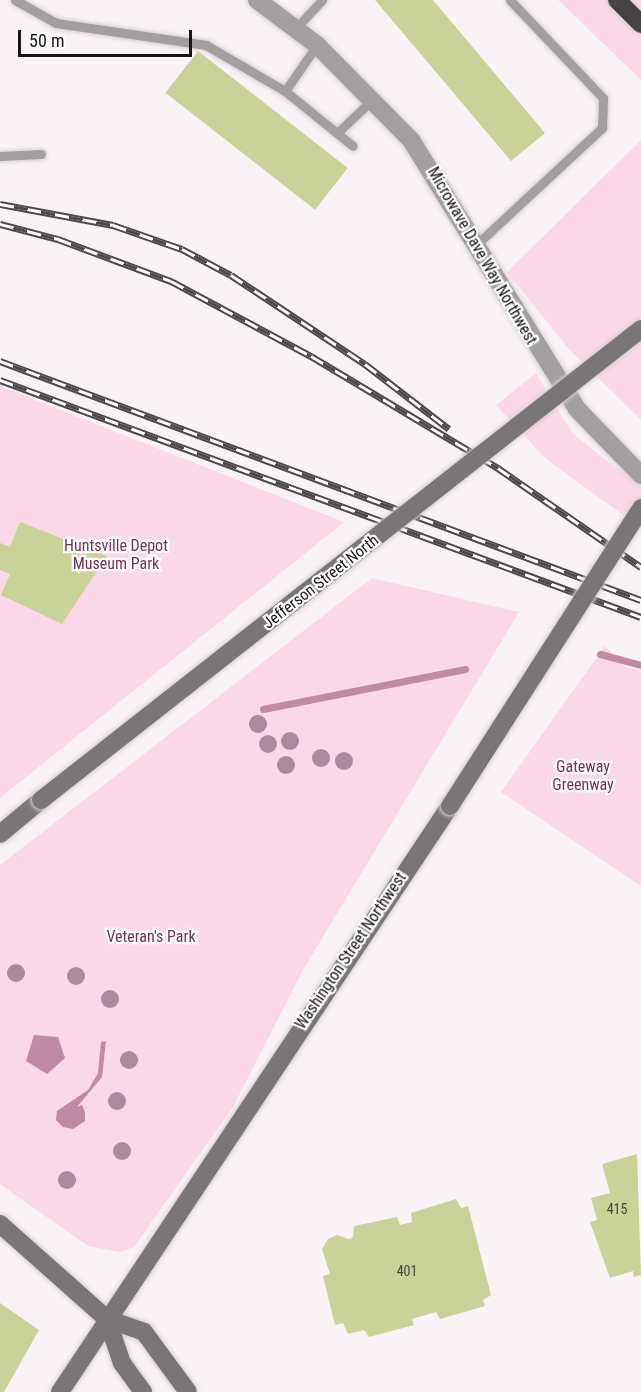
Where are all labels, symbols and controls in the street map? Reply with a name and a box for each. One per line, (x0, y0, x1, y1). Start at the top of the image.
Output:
scale bar (21, 18, 195, 56)
text: 50 m (29, 30, 64, 51)
street label: Microwave Dave Way Northwest (423, 164, 541, 348)
street label: Jefferson Street North (259, 531, 383, 633)
park label: Huntsville Depot Museum Park (64, 536, 168, 574)
park label: Gateway Greenway (552, 757, 614, 795)
street label: Washington Street Northwest (291, 869, 411, 1033)
park label: Veteran's Park (106, 927, 196, 947)
house number: 415 (607, 1201, 627, 1217)
house number: 401 (397, 1263, 417, 1279)

